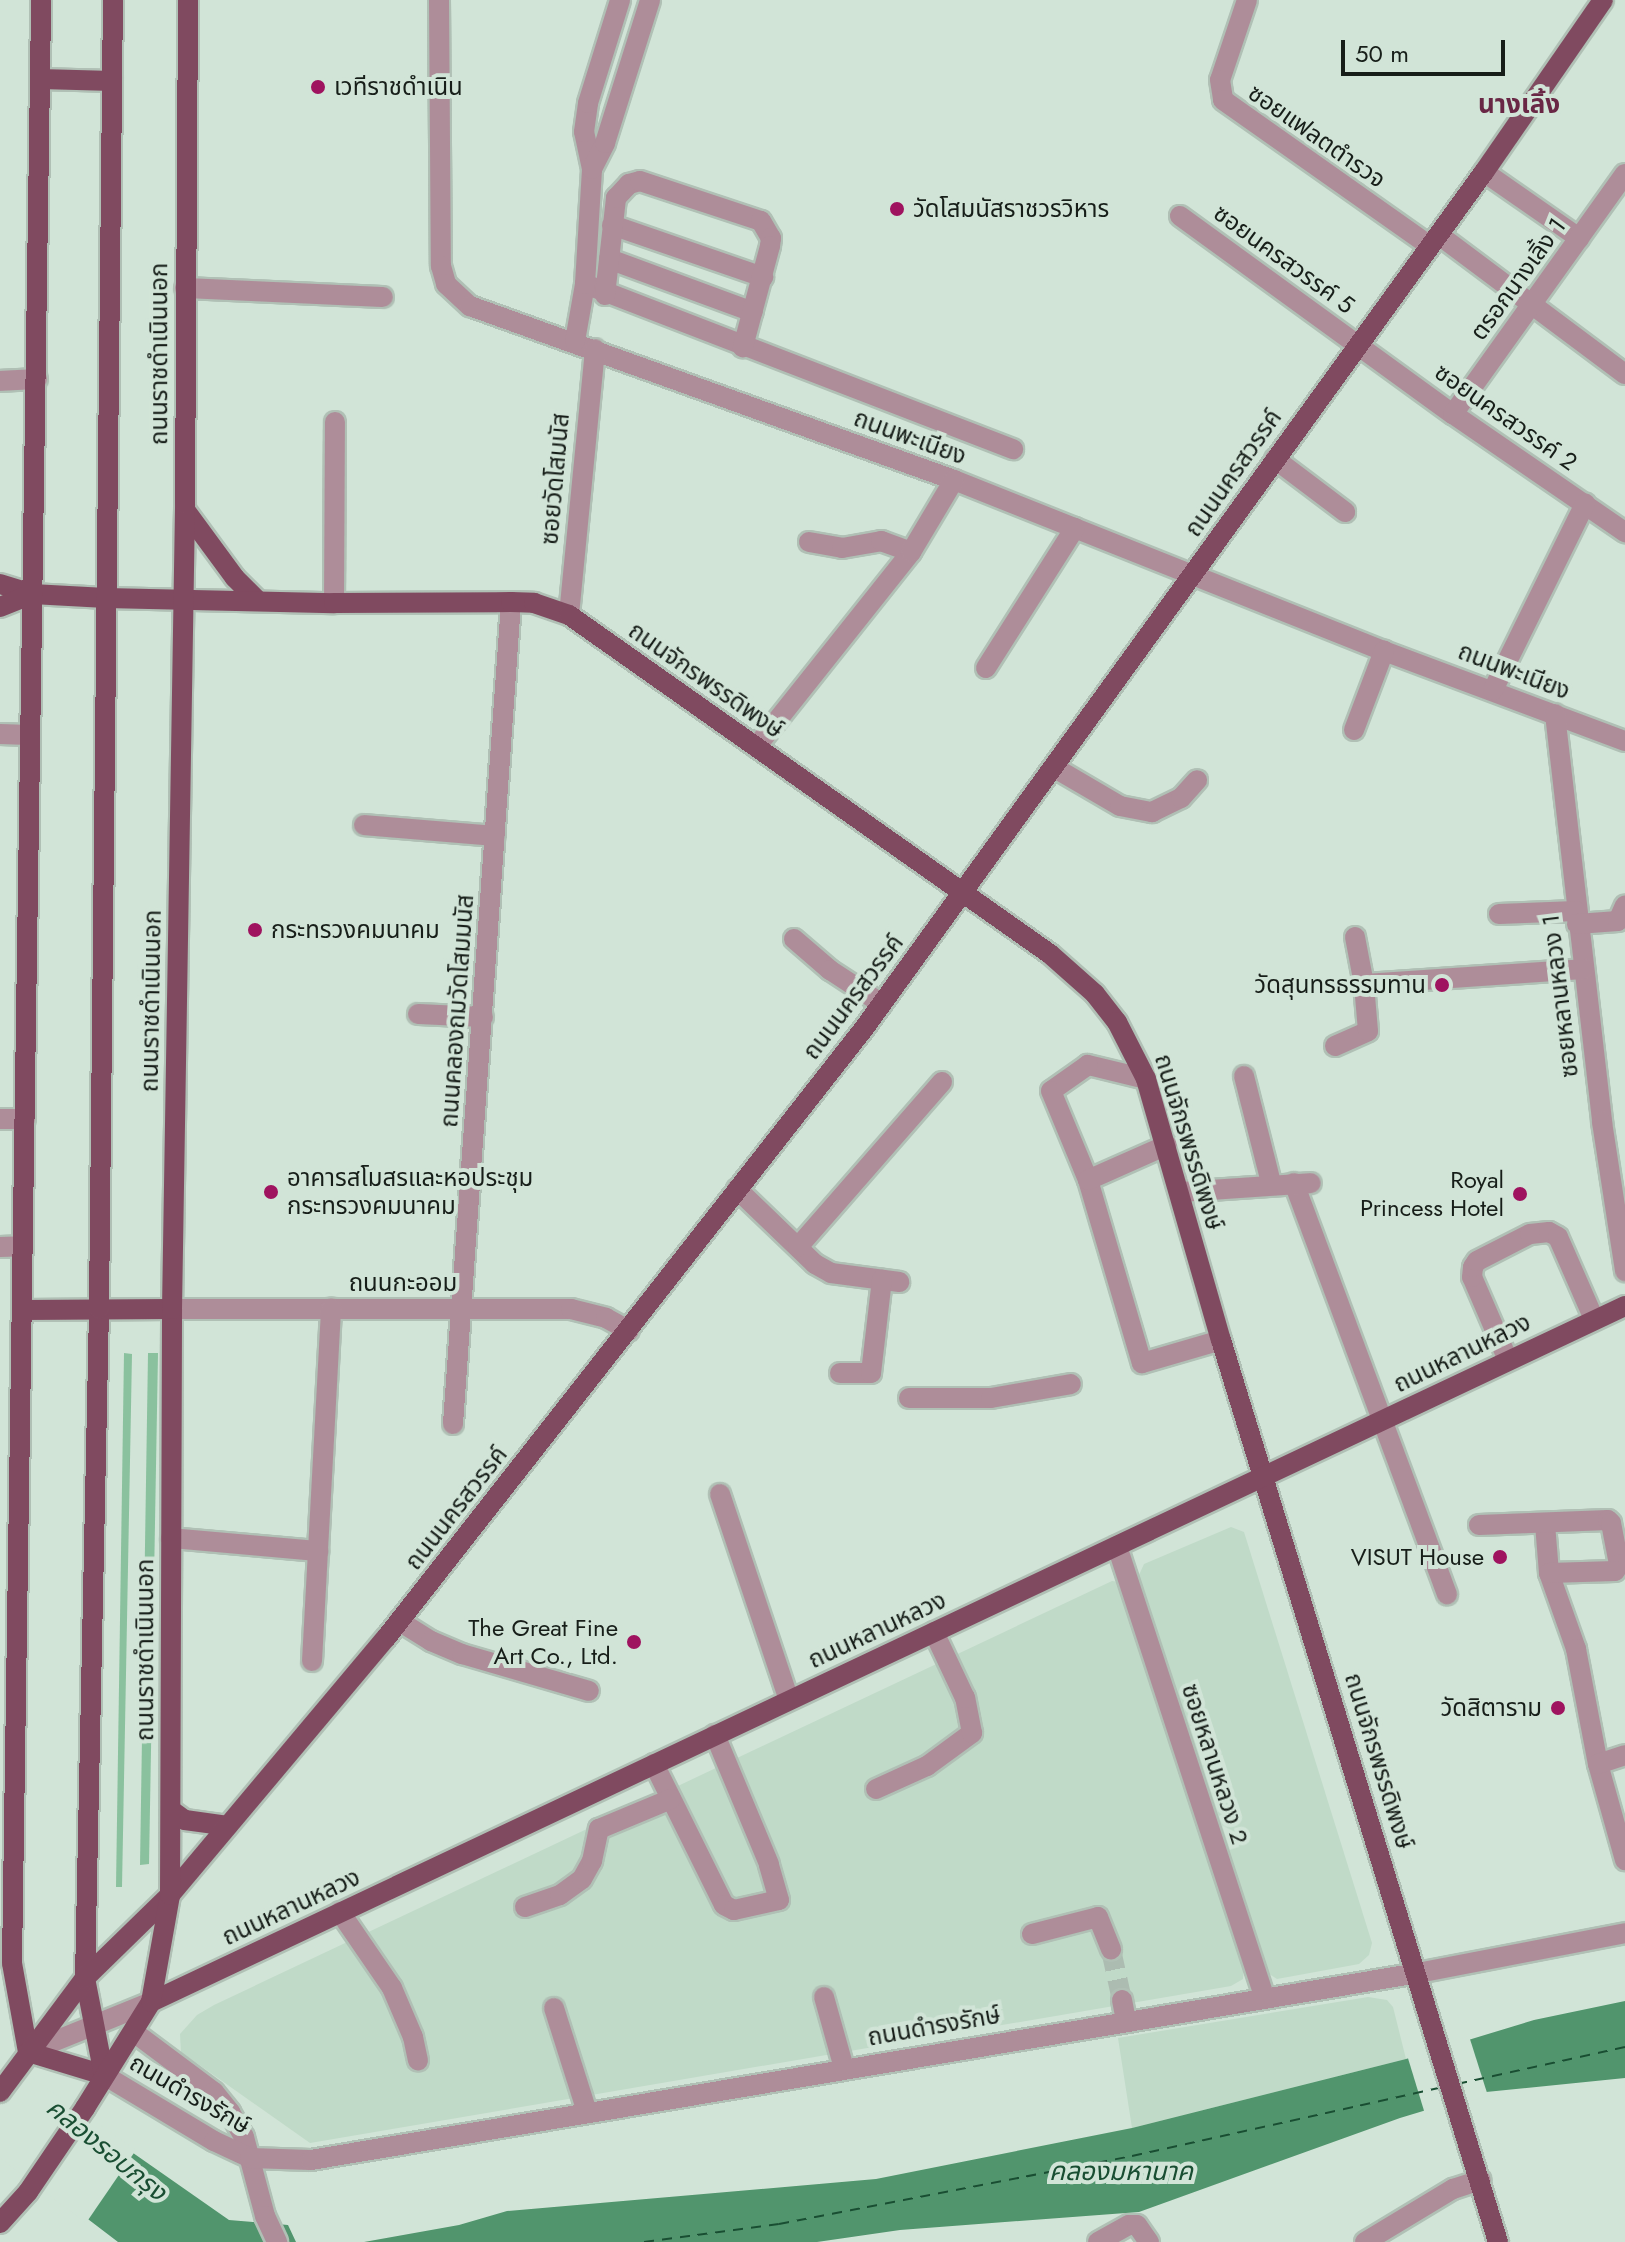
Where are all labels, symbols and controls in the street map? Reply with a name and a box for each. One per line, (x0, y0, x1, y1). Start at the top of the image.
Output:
scale bar (1345, 24, 1509, 74)
text: 50 m (1355, 36, 1409, 71)
place label: เวทีราชดำเนิน (334, 73, 463, 101)
marker: เวทีราชดำเนิน (309, 78, 327, 96)
street label: ซอยแฟลตตำรวจ (1243, 78, 1391, 194)
district label: นางเลิ้ง (1478, 89, 1560, 121)
place label: วัดโสมนัสราชวรวิหาร (913, 195, 1109, 223)
street label: ซอยนครสวรรค์ 5 (1208, 198, 1360, 320)
marker: วัดโสมนัสราชวรวิหาร (888, 200, 906, 218)
street label: ตรอกนางเลิ้ง 1 (1464, 212, 1572, 346)
street label: ถนนราชดำเนินนอก (145, 263, 173, 445)
street label: ซอยนครสวรรค์ 2 (1429, 357, 1583, 477)
street label: ถนนพะเนียง (850, 403, 970, 471)
street label: ถนนนครสวรรค์ (1179, 404, 1287, 542)
street label: ซอยวัดโสมนัส (535, 412, 575, 546)
street label: ถนนจักรพรรดิพงษ์ (623, 616, 789, 744)
street label: ถนนพะเนียง (1454, 637, 1574, 705)
street label: ถนนคลองถมวัดโสมมนัส (434, 894, 480, 1128)
street label: ถนนราชดำเนินนอก (135, 910, 167, 1092)
street label: ซอยหลานหลวง 1 (1536, 913, 1584, 1079)
place label: กระทรวงคมนาคม (271, 916, 440, 944)
marker: กระทรวงคมนาคม (246, 921, 264, 939)
street label: ถนนนครสวรรค์ (797, 929, 909, 1065)
place label: วัดสุนทรธรรมทาน (1254, 971, 1426, 999)
marker: วัดสุนทรธรรมทาน (1433, 976, 1451, 994)
street label: ถนนจักรพรรดิพงษ์ (1149, 1050, 1229, 1234)
place label: อาคารสโมสรและหอประชุม กระทรวงคมนาคม (287, 1164, 533, 1220)
place label: Royal Princess Hotel (1360, 1166, 1504, 1222)
marker: อาคารสโมสรและหอประชุม กระทรวงคมนาคม (262, 1183, 280, 1201)
marker: Royal Princess Hotel (1511, 1185, 1529, 1203)
street label: ถนนกะออม (349, 1269, 457, 1297)
street label: ถนนหลานหลวง (1389, 1307, 1535, 1399)
street label: ถนนนครสวรรค์ (399, 1441, 513, 1575)
place label: VISUT House (1351, 1543, 1484, 1571)
marker: VISUT House (1491, 1548, 1509, 1566)
street label: ถนนราชดำเนินนอก (131, 1559, 159, 1741)
street label: ถนนหลานหลวง (804, 1586, 950, 1674)
place label: The Great Fine Art Co., Ltd. (468, 1614, 618, 1670)
marker: The Great Fine Art Co., Ltd. (625, 1633, 643, 1651)
street label: ถนนจักรพรรดิพงษ์ (1339, 1669, 1419, 1853)
street label: ซอยหลานหลวง 2 (1176, 1680, 1254, 1848)
place label: วัดสิตาราม (1440, 1694, 1542, 1722)
marker: วัดสิตาราม (1549, 1699, 1567, 1717)
street label: ถนนหลานหลวง (218, 1863, 364, 1951)
street label: ถนนดำรงรักษ์ (865, 2000, 1003, 2052)
street label: ถนนดำรงรักษ์ (125, 2048, 255, 2140)
water label: คลองรอบกรุง (40, 2092, 172, 2208)
water label: คลองมหานาค (1049, 2156, 1193, 2188)

